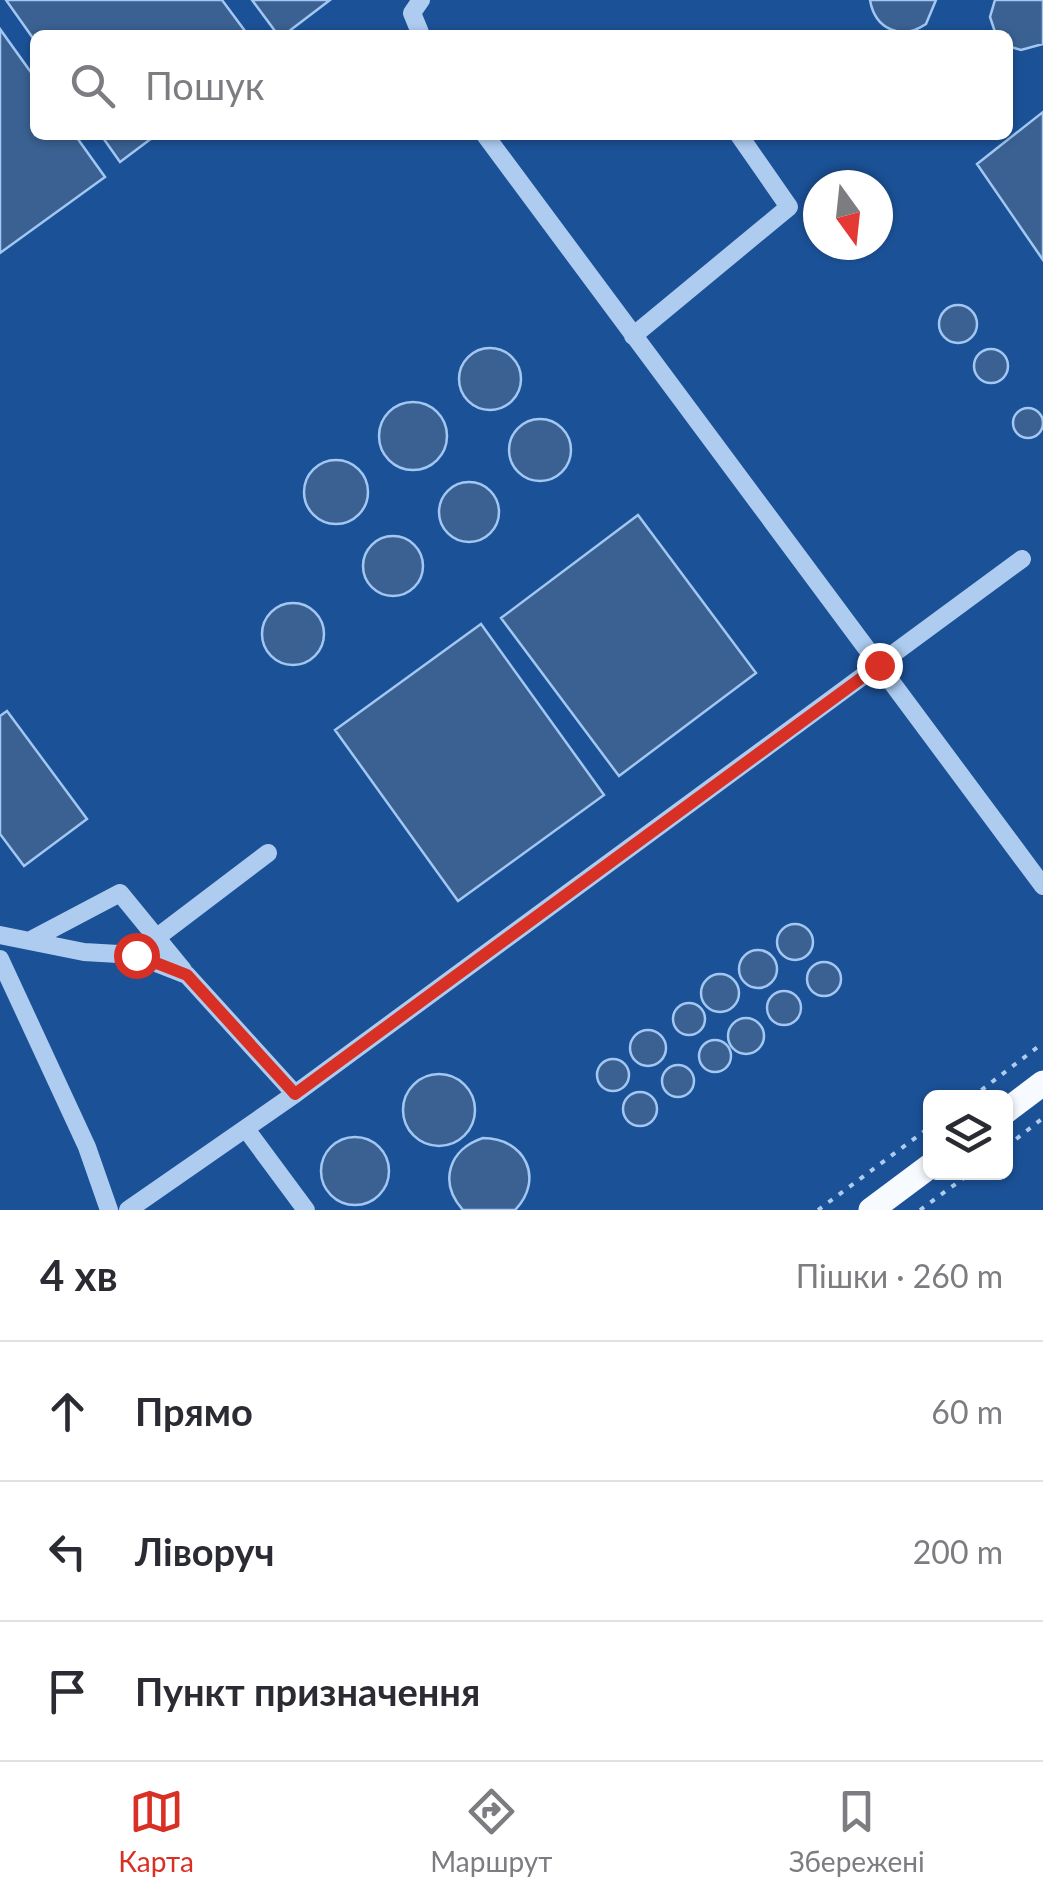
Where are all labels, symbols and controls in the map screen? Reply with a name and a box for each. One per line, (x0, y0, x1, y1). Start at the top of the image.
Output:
search box (30, 30, 1013, 140)
icon: search (65, 58, 120, 113)
text: Пошук (145, 62, 264, 108)
north arrow (803, 170, 893, 260)
route end (857, 643, 903, 689)
route start (114, 933, 160, 979)
map controls (923, 1090, 1013, 1180)
button: layers (923, 1090, 1013, 1180)
text: 4 хв (40, 1250, 118, 1300)
text: Пішки · 260 m (796, 1256, 1003, 1295)
icon: ahead (40, 1384, 95, 1439)
text: Прямо (135, 1388, 253, 1434)
text: 60 m (931, 1392, 1003, 1431)
icon: left (40, 1524, 95, 1579)
text: Ліворуч (135, 1528, 275, 1574)
text: 200 m (913, 1532, 1003, 1571)
icon: arrive (40, 1664, 95, 1719)
text: Пункт призначення (135, 1668, 480, 1714)
tab: Карта (118, 1784, 194, 1878)
tab: Маршрут (430, 1784, 552, 1878)
tab: Збережені (789, 1784, 925, 1878)

